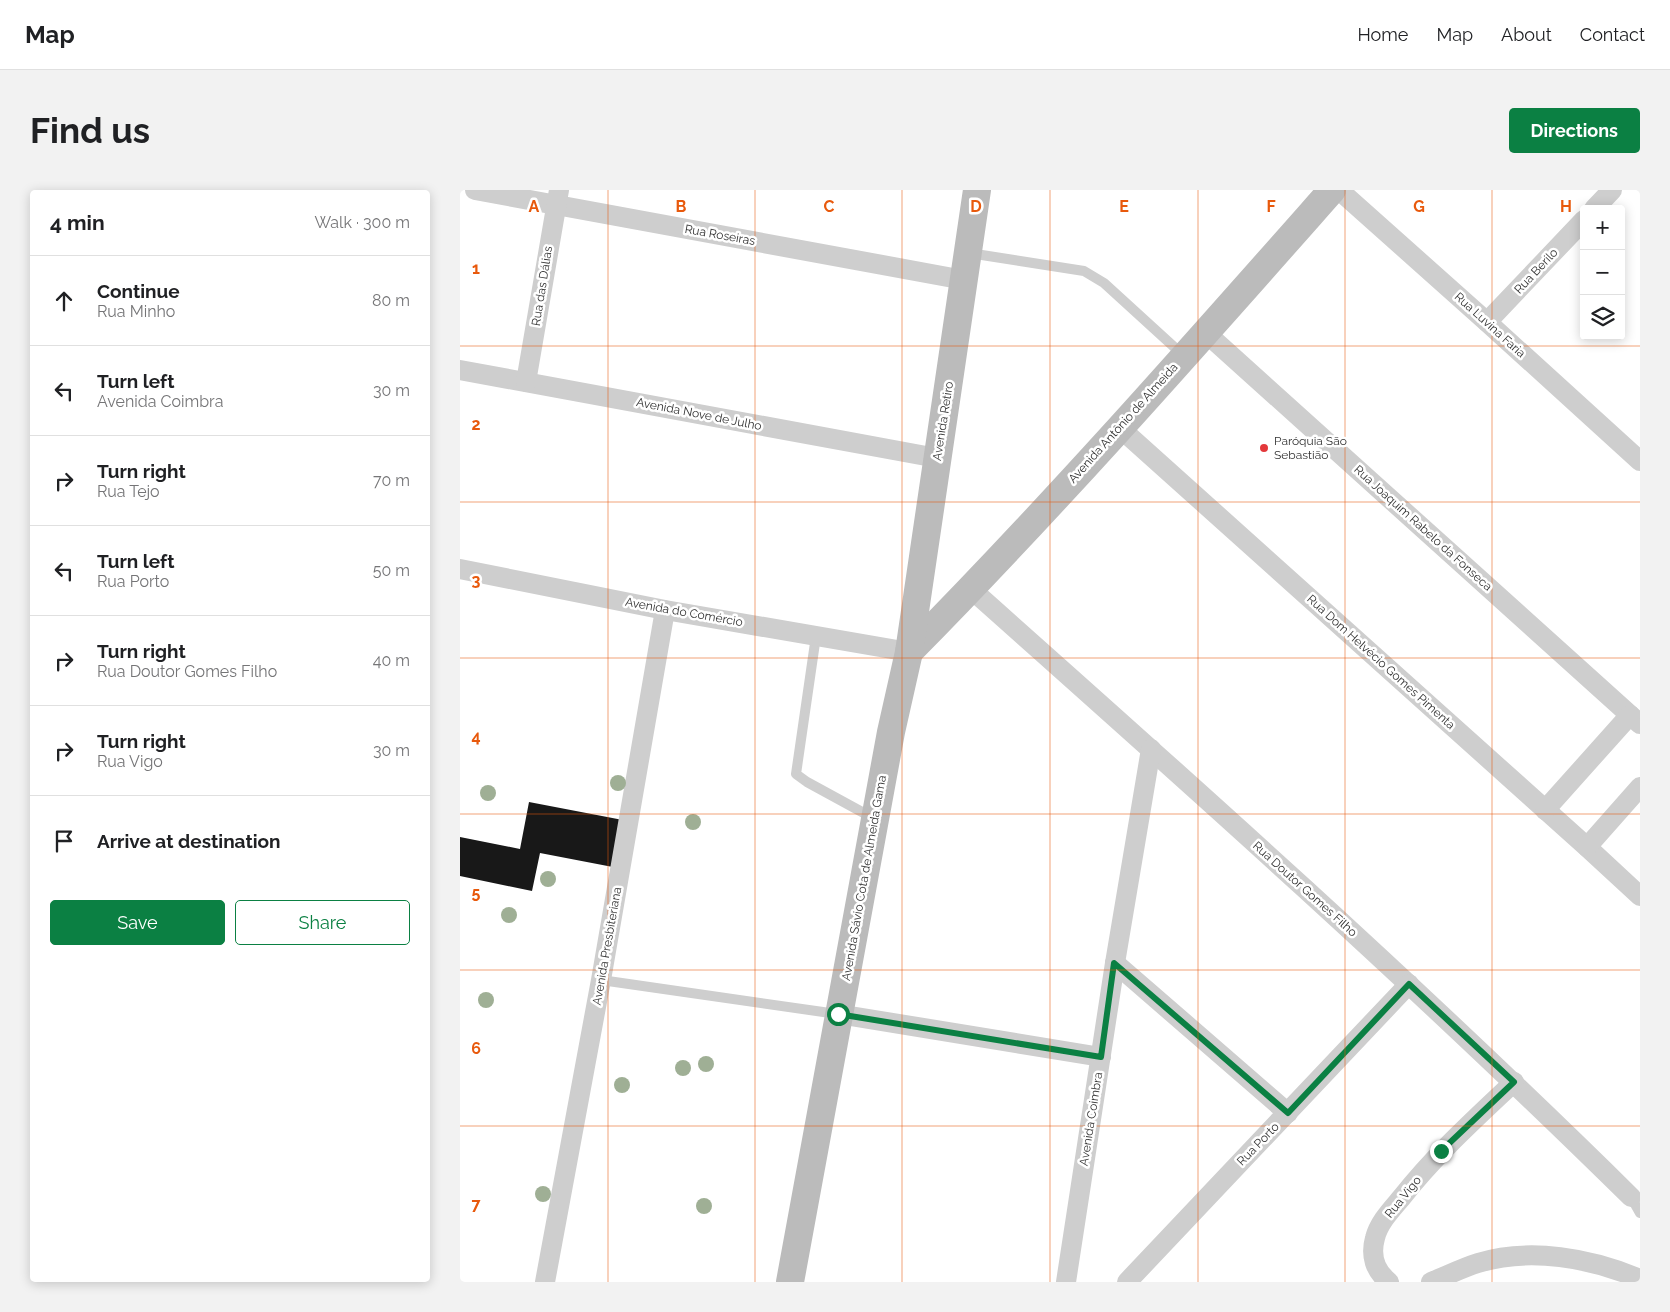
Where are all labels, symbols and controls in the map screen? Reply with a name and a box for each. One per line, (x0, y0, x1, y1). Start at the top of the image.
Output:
text: Map (25, 20, 75, 49)
text: Home (1357, 24, 1408, 45)
text: Map (1436, 24, 1473, 45)
text: About (1501, 24, 1552, 45)
text: Contact (1580, 24, 1645, 45)
button: Directions (1509, 108, 1640, 153)
text: Find us (30, 110, 150, 151)
text: A (529, 197, 540, 216)
text: B (676, 197, 687, 216)
text: C (824, 197, 835, 216)
text: D (970, 197, 982, 216)
text: E (1119, 197, 1129, 216)
text: F (1266, 197, 1276, 216)
text: G (1413, 197, 1425, 216)
text: H (1560, 197, 1572, 216)
map controls (1580, 205, 1625, 340)
button: + (1580, 205, 1625, 250)
text: 4 min (50, 210, 105, 235)
text: Walk · 300 m (314, 213, 410, 232)
street label: Rua Roseiras (684, 222, 756, 248)
street label: Rua das Dálias (529, 245, 555, 327)
street label: Rua Berilo (1512, 245, 1560, 297)
button: − (1580, 250, 1625, 295)
text: 1 (472, 259, 480, 278)
text: Continue (97, 280, 180, 302)
icon: ahead (50, 287, 78, 315)
street label: Rua Luvina Faria (1452, 290, 1528, 360)
text: 80 m (372, 291, 410, 310)
button: layers (1580, 295, 1625, 340)
text: Rua Minho (97, 302, 175, 321)
street label: Avenida Antônio de Almeida (1065, 360, 1181, 486)
text: Turn left (97, 370, 174, 392)
icon: left (50, 377, 78, 405)
street label: Avenida Retiro (930, 380, 956, 462)
text: 30 m (373, 381, 410, 400)
text: Avenida Coimbra (97, 392, 223, 411)
street label: Avenida Nove de Julho (635, 395, 763, 433)
text: 2 (471, 415, 481, 434)
place label: Paróquia São Sebastião (1274, 434, 1347, 462)
marker: Paróquia São Sebastião (1258, 442, 1270, 454)
text: Turn right (97, 460, 186, 482)
street label: Rua Joaquim Rabelo da Fonseca (1351, 462, 1495, 594)
icon: right (50, 467, 78, 495)
text: 70 m (373, 471, 410, 490)
text: Rua Tejo (97, 482, 160, 501)
text: Turn left (97, 550, 174, 572)
icon: left (50, 557, 78, 585)
text: 50 m (373, 561, 410, 580)
text: 3 (472, 571, 481, 590)
text: Rua Porto (97, 572, 169, 591)
street label: Rua Dom Helvécio Gomes Pimenta (1304, 592, 1458, 732)
street label: Avenida do Comércio (624, 595, 744, 629)
text: Turn right (97, 640, 186, 662)
icon: right (50, 647, 78, 675)
text: 40 m (373, 651, 410, 670)
text: Rua Doutor Gomes Filho (97, 662, 277, 681)
text: 4 (471, 727, 481, 746)
text: Turn right (97, 730, 186, 752)
icon: right (50, 737, 78, 765)
text: 30 m (373, 741, 410, 760)
text: Rua Vigo (97, 752, 163, 771)
street label: Avenida Sávio Cota de Almeida Gama (839, 774, 889, 982)
icon: arrive (50, 827, 78, 855)
text: Arrive at destination (97, 830, 281, 852)
street label: Rua Doutor Gomes Filho (1250, 839, 1360, 939)
text: 5 (472, 883, 481, 902)
street label: Avenida Presbiteriana (590, 886, 624, 1006)
button: Save (50, 900, 225, 945)
button: Share (235, 900, 410, 945)
route start (827, 1003, 850, 1026)
text: 6 (471, 1039, 481, 1058)
street label: Avenida Coimbra (1077, 1071, 1105, 1167)
street label: Rua Porto (1234, 1120, 1282, 1168)
route end (1430, 1140, 1453, 1163)
street label: Rua Vigo (1382, 1173, 1424, 1221)
text: 7 (472, 1195, 481, 1214)

